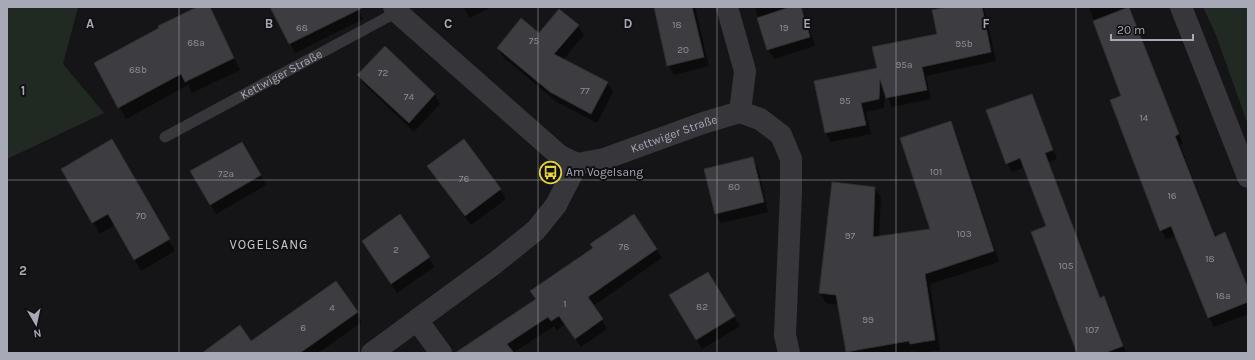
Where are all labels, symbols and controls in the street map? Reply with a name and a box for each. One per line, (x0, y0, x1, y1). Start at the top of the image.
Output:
text: A (86, 16, 94, 31)
text: B (265, 16, 273, 31)
text: C (444, 16, 452, 31)
text: D (624, 16, 633, 31)
text: E (803, 16, 811, 31)
text: F (982, 16, 990, 31)
scale bar (1111, 16, 1193, 42)
house number: 18 (672, 19, 682, 31)
house number: 68 (296, 22, 308, 34)
house number: 19 (779, 22, 789, 34)
text: 20 m (1117, 23, 1145, 37)
house number: 75 (529, 35, 540, 47)
house number: 68a (187, 37, 205, 49)
house number: 95b (955, 38, 973, 50)
house number: 20 (677, 44, 689, 56)
street label: Kettwiger Straße (238, 47, 325, 102)
house number: 95a (896, 59, 912, 71)
house number: 68b (129, 64, 147, 76)
house number: 72 (378, 67, 388, 79)
text: 1 (21, 83, 25, 98)
house number: 77 (580, 85, 590, 97)
house number: 74 (404, 91, 415, 103)
house number: 95 (839, 95, 851, 107)
street label: Kettwiger Straße (629, 112, 719, 156)
house number: 14 (1140, 112, 1149, 124)
bus stop icon: Am Vogelsang (537, 159, 563, 185)
place label: Am Vogelsang (566, 165, 643, 179)
house number: 101 (930, 166, 942, 178)
house number: 72a (218, 168, 234, 180)
house number: 76 (459, 173, 469, 185)
house number: 80 (728, 181, 740, 193)
house number: 16 (1167, 190, 1177, 202)
house number: 70 (136, 210, 146, 222)
house number: 103 (956, 228, 972, 240)
house number: 97 (845, 230, 856, 242)
district label: VOGELSANG (230, 237, 308, 252)
house number: 78 (619, 241, 629, 253)
house number: 2 (393, 244, 399, 256)
house number: 18 (1205, 253, 1215, 265)
house number: 105 (1059, 260, 1074, 272)
text: 2 (19, 263, 27, 278)
house number: 18a (1216, 290, 1230, 302)
house number: 1 (563, 298, 567, 310)
house number: 82 (696, 301, 708, 313)
house number: 4 (329, 302, 335, 314)
north arrow (16, 304, 56, 344)
house number: 99 (862, 314, 874, 326)
house number: 6 (300, 322, 306, 334)
house number: 107 (1085, 324, 1099, 336)
text: N (33, 326, 42, 340)

